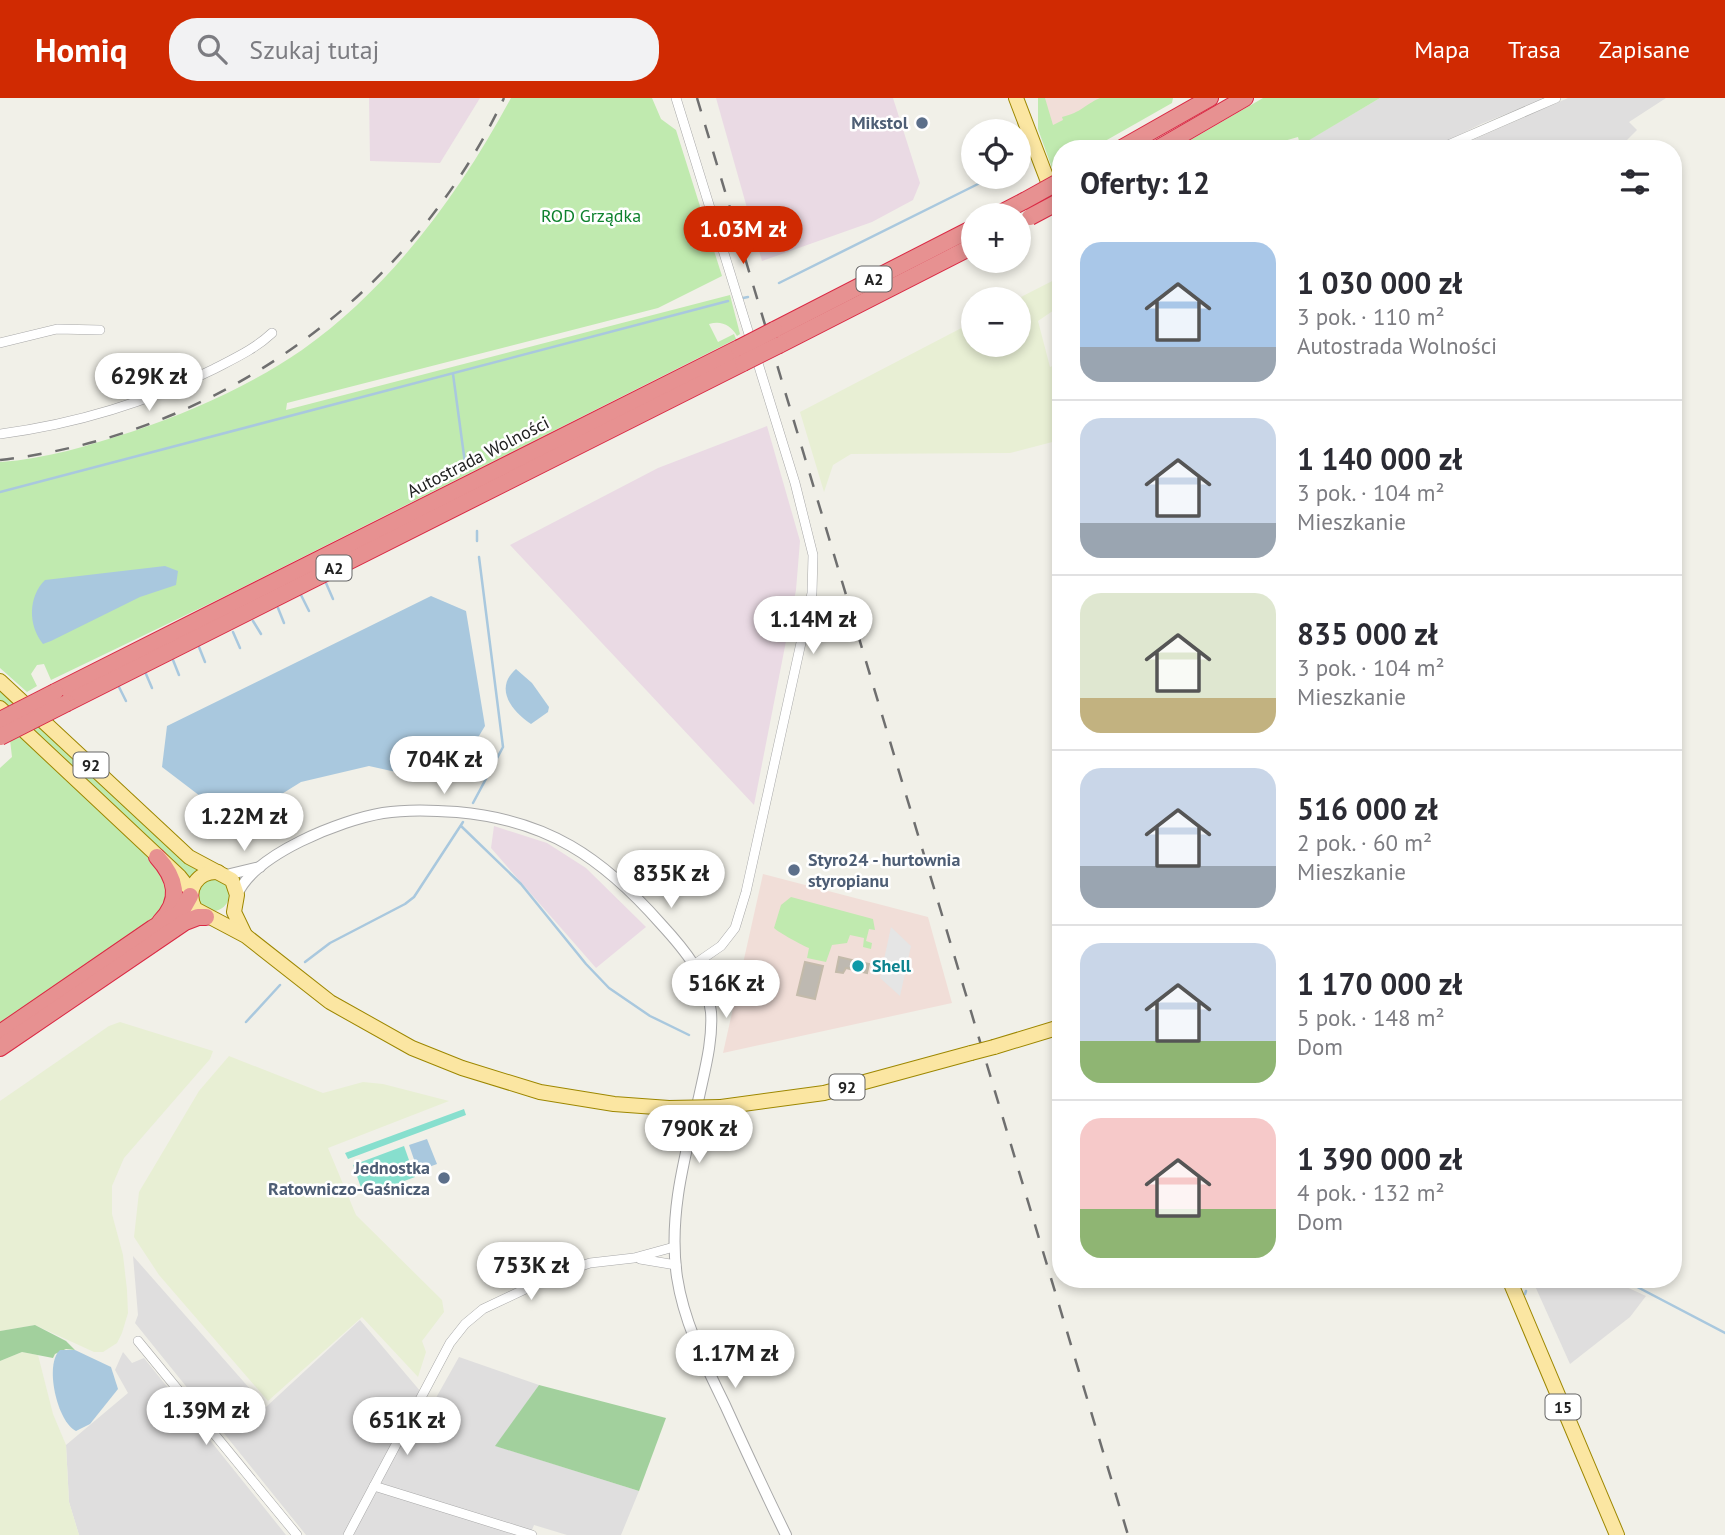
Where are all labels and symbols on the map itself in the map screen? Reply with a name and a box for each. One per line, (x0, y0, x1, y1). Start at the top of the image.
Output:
place label: Mikstol (851, 111, 909, 134)
marker: Mikstol (914, 115, 930, 131)
park label: ROD Grządka (541, 204, 641, 227)
pin: 1.03M zł (671, 206, 815, 266)
road number: A2 (856, 266, 892, 292)
pin: 629K zł (84, 354, 214, 413)
street label: Autostrada Wolności (403, 411, 553, 502)
road number: A2 (316, 555, 352, 580)
pin: 1.14M zł (741, 596, 885, 656)
pin: 704K zł (379, 736, 509, 796)
road number: 92 (74, 752, 108, 778)
pin: 1.22M zł (172, 794, 316, 853)
place label: Styro24 - hurtownia styropianu (808, 848, 960, 892)
pin: 835K zł (606, 850, 736, 910)
marker: Styro24 - hurtownia styropianu (786, 862, 802, 878)
place label: Shell (872, 954, 912, 977)
marker: Shell (850, 958, 866, 974)
pin: 516K zł (661, 960, 791, 1020)
road number: 92 (830, 1074, 864, 1099)
pin: 790K zł (634, 1105, 764, 1165)
place label: Jednostka Ratowniczo-Gaśnicza (268, 1156, 430, 1200)
marker: Jednostka Ratowniczo-Gaśnicza (436, 1170, 452, 1186)
pin: 753K zł (466, 1242, 596, 1302)
pin: 1.17M zł (663, 1330, 807, 1390)
pin: 1.39M zł (134, 1388, 278, 1447)
road number: 15 (1546, 1394, 1580, 1420)
pin: 651K zł (342, 1398, 472, 1457)

